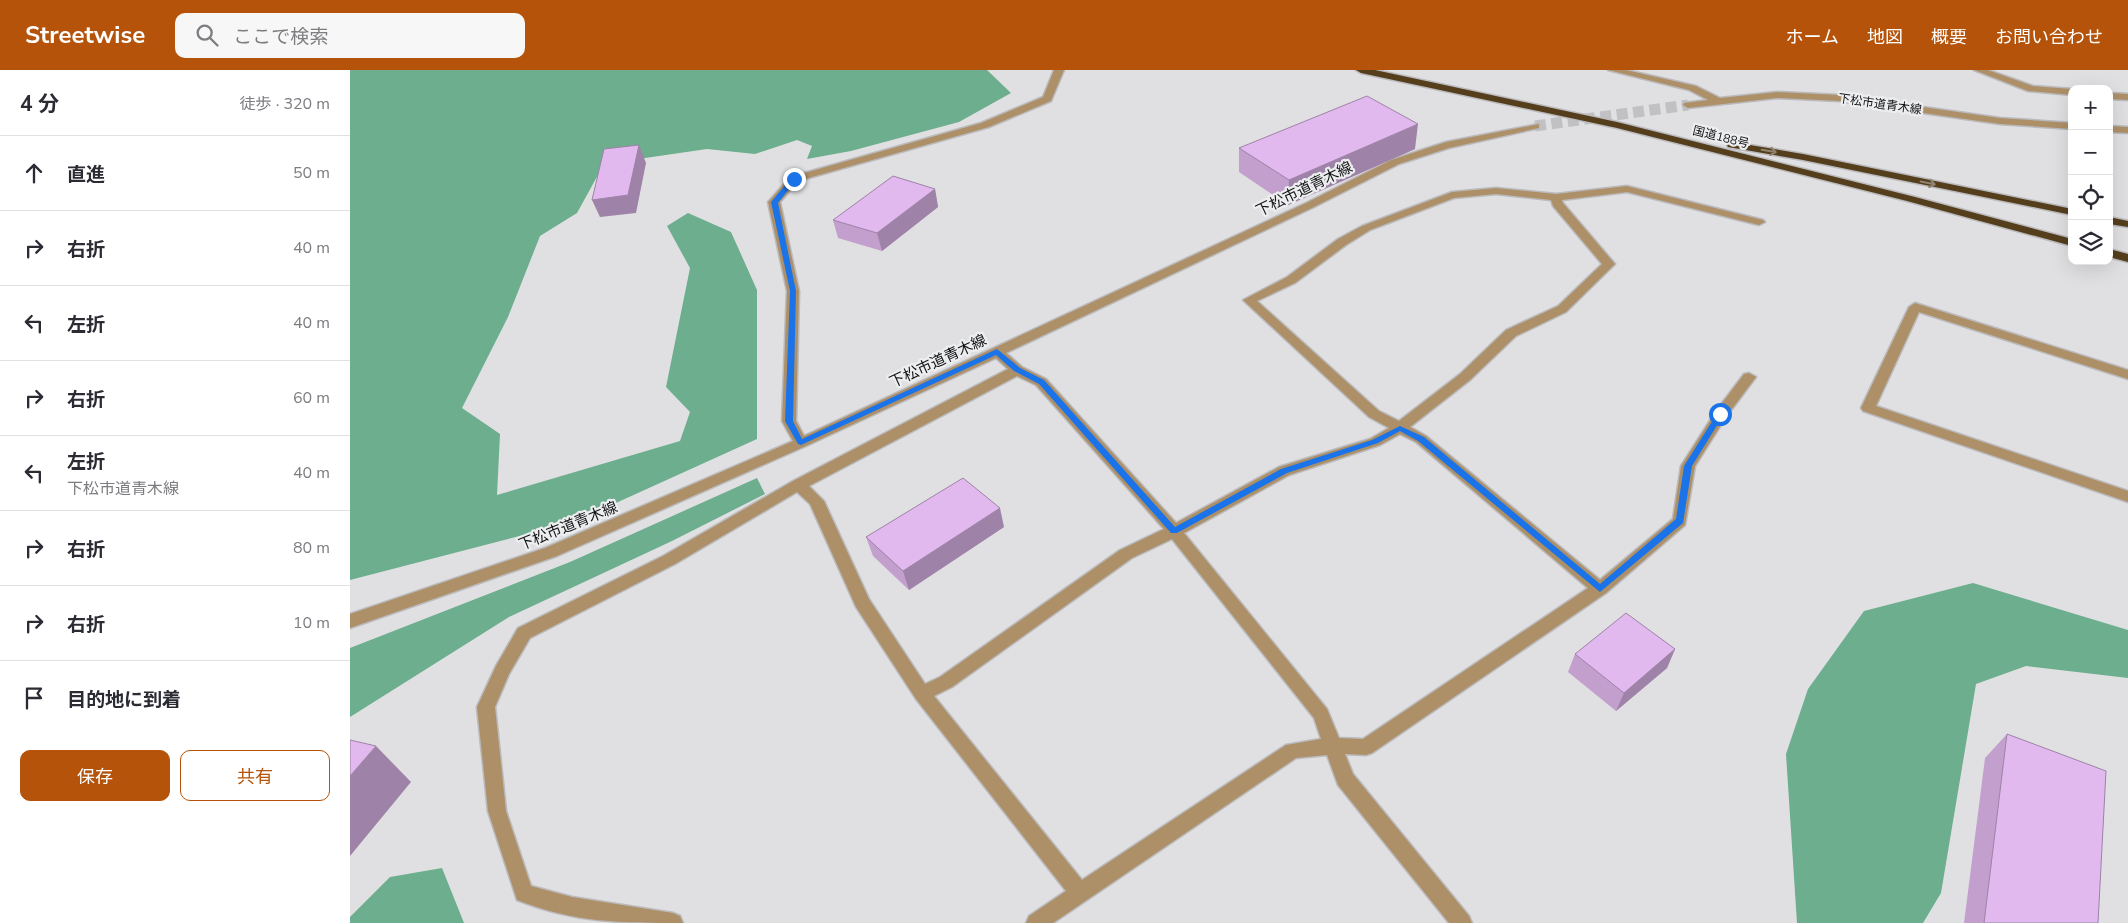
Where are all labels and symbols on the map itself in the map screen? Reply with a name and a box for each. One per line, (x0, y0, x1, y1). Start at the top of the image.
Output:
street label: 下松市道青木線 (1837, 90, 1923, 118)
street label: 国道188号 (1691, 122, 1751, 152)
one-way arrow (1760, 147, 1776, 157)
street label: 下松市道青木線 (1252, 157, 1356, 221)
route end (783, 168, 806, 191)
one-way arrow (1919, 178, 1935, 188)
street label: 下松市道青木線 (886, 330, 990, 392)
route start (1709, 403, 1732, 426)
street label: 下松市道青木線 (516, 497, 620, 555)

